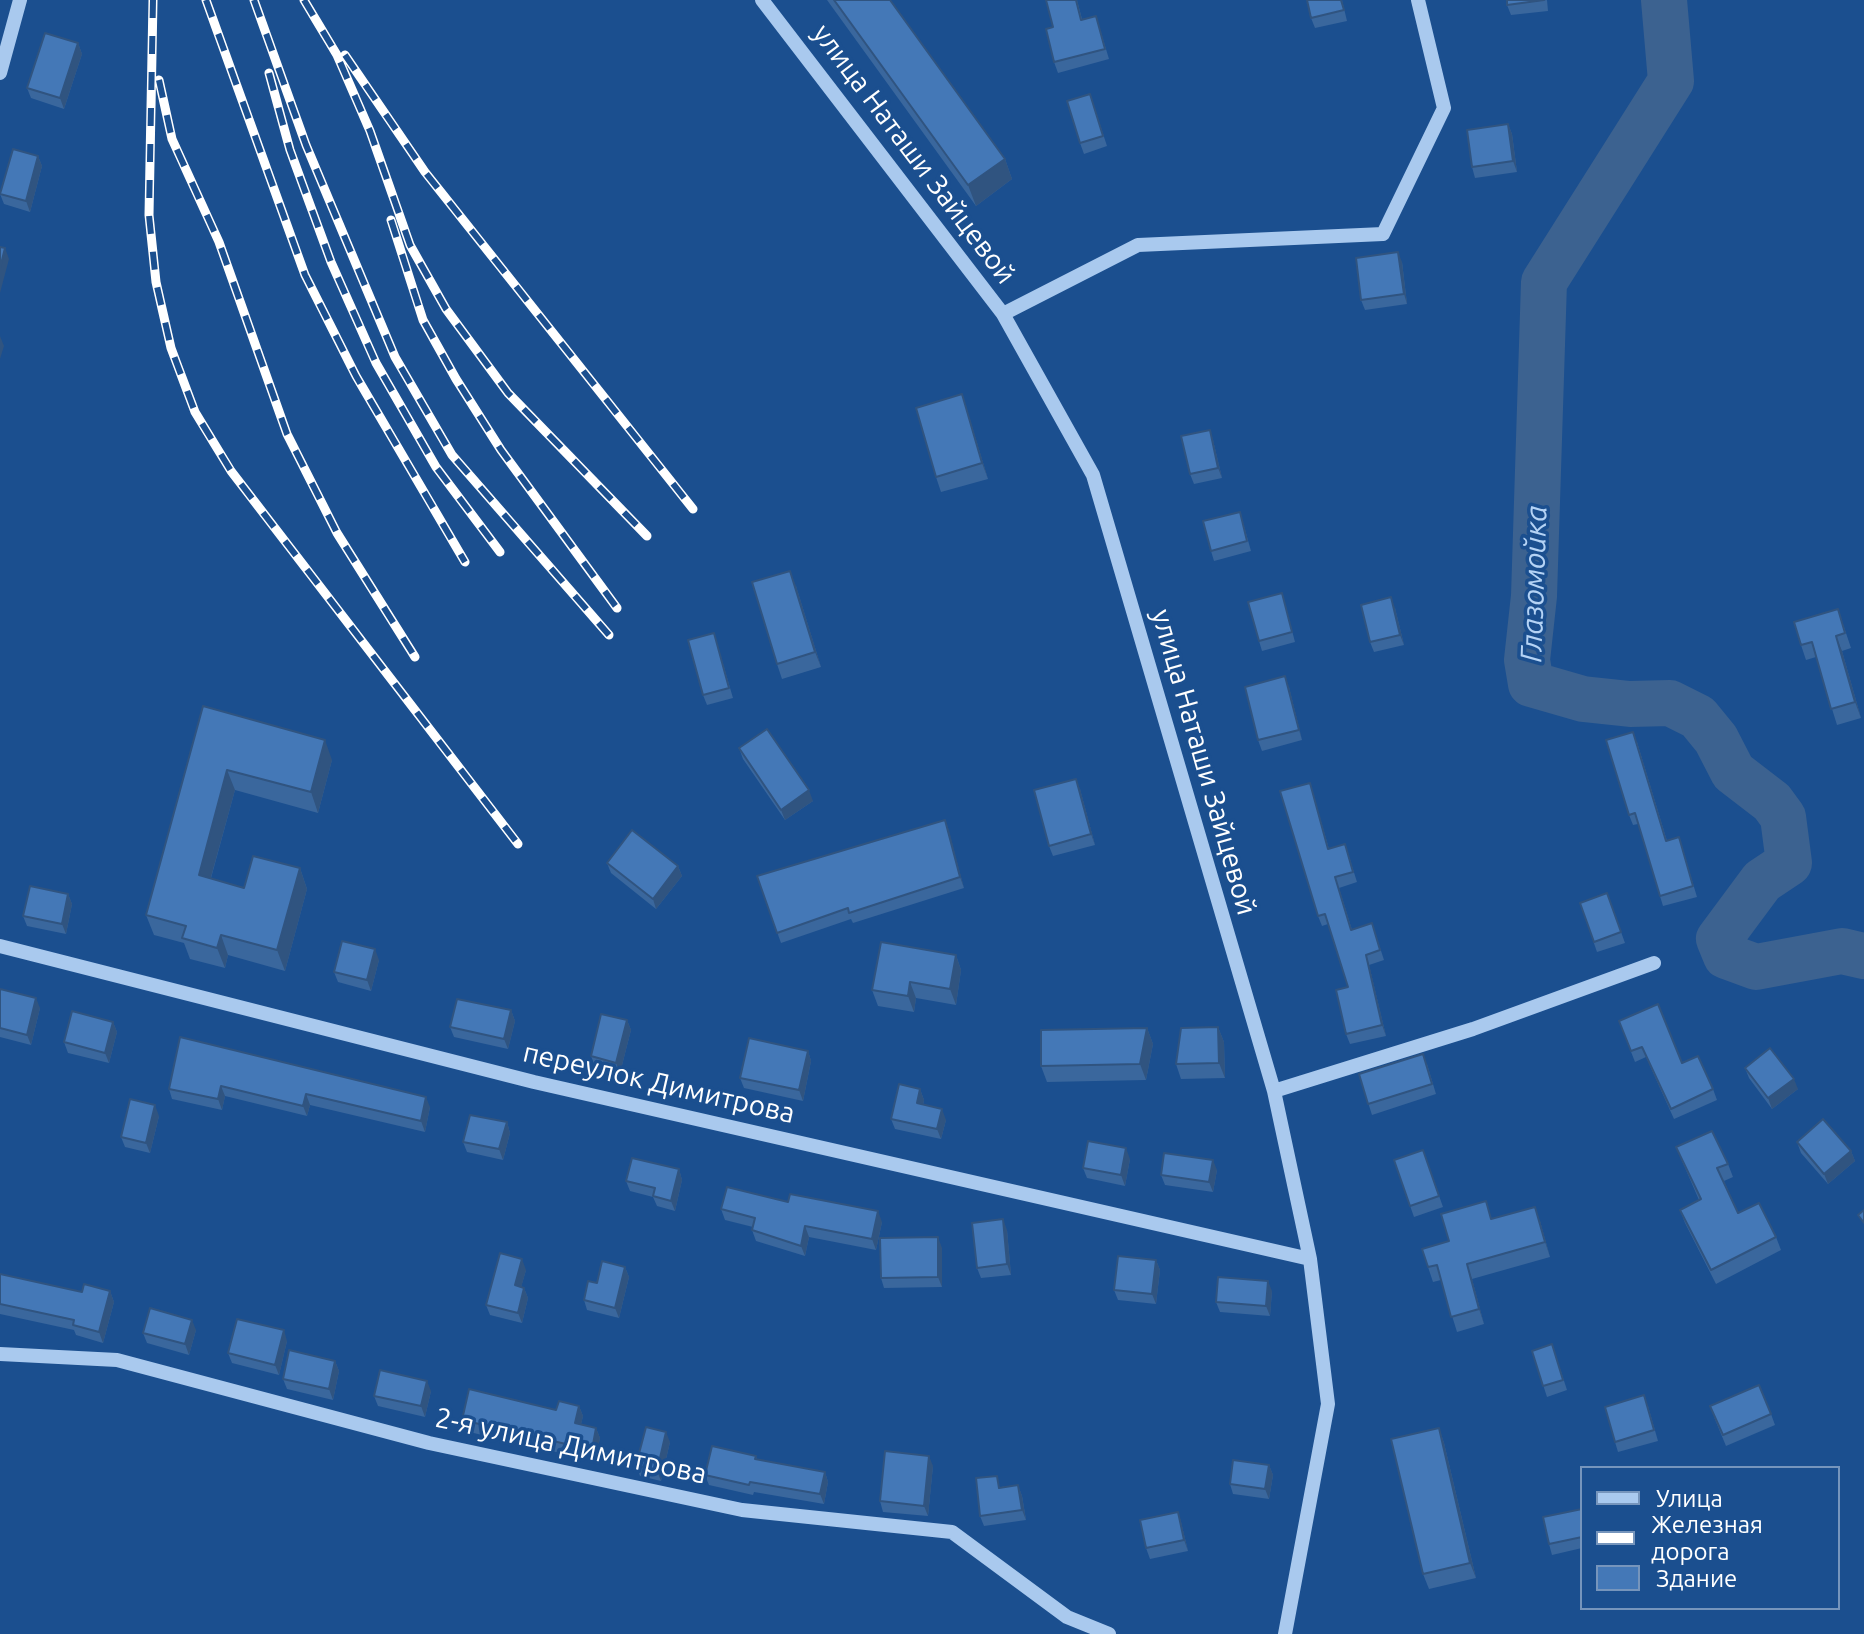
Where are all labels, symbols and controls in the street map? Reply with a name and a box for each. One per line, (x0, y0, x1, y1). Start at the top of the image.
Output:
street label: улица Наташи Зайцевой (805, 18, 1023, 290)
water label: Глазомойка (1513, 505, 1555, 663)
street label: улица Наташи Зайцевой (1144, 605, 1264, 919)
street label: переулок Димитрова (520, 1035, 798, 1131)
street label: 2-я улица Димитрова (432, 1401, 710, 1491)
legend (1580, 1466, 1840, 1610)
text: Улица (1656, 1485, 1723, 1512)
text: Железная дорога (1651, 1511, 1763, 1565)
text: Здание (1656, 1565, 1737, 1592)

